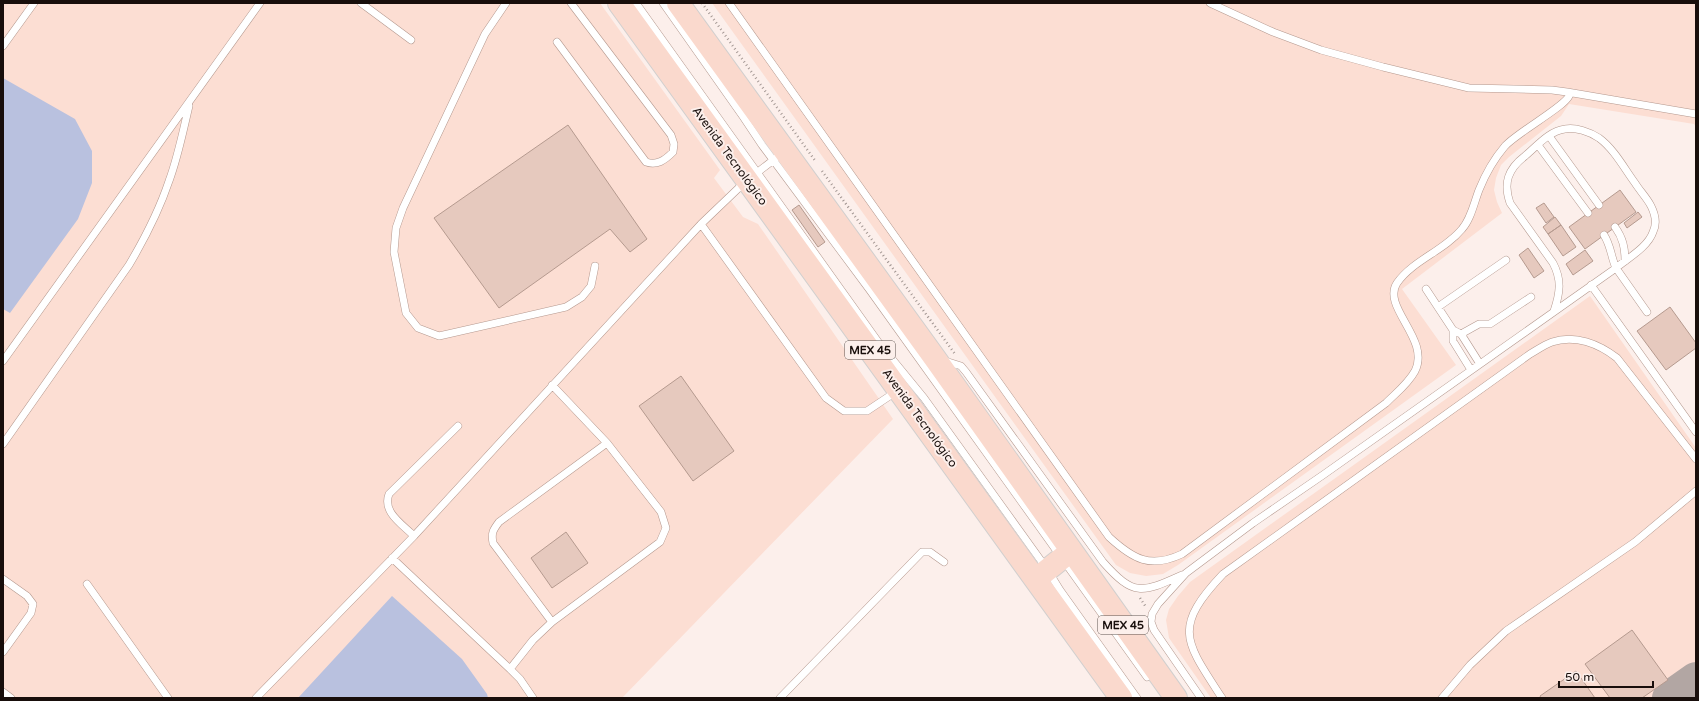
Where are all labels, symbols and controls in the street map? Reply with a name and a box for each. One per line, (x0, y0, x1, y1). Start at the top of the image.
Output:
street label: Avenida Tecnológico (690, 104, 770, 208)
road number: MEX 45 (845, 341, 895, 359)
street label: Avenida Tecnológico (880, 366, 960, 470)
road number: MEX 45 (1098, 616, 1148, 634)
scale bar (1559, 663, 1653, 689)
text: 50 m (1565, 670, 1594, 684)

